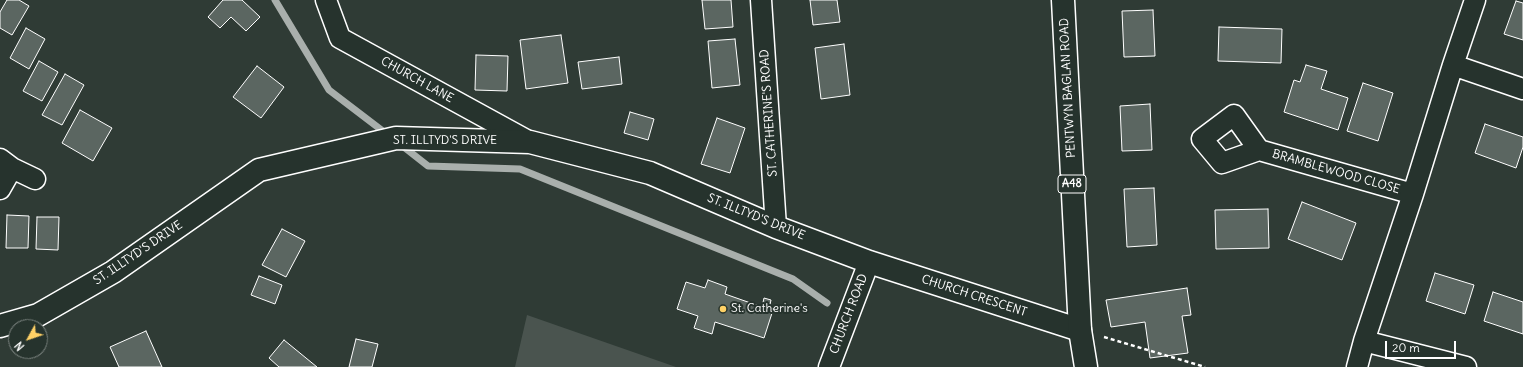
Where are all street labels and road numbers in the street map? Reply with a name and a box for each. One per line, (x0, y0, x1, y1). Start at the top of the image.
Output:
street label: PENTWYN BAGLAN ROAD (1057, 18, 1079, 158)
street label: ST. CATHERINE'S ROAD (757, 49, 781, 177)
street label: CHURCH LANE (378, 54, 456, 106)
street label: ST. ILLTYD'S DRIVE (393, 134, 497, 148)
street label: BRAMBLEWOOD CLOSE (1270, 147, 1402, 197)
road number: A48 (1058, 175, 1086, 193)
street label: ST. ILLTYD'S DRIVE (705, 191, 807, 243)
street label: ST. ILLTYD'S DRIVE (91, 218, 185, 288)
street label: CHURCH ROAD (827, 272, 871, 356)
street label: CHURCH CRESCENT (919, 272, 1029, 320)

